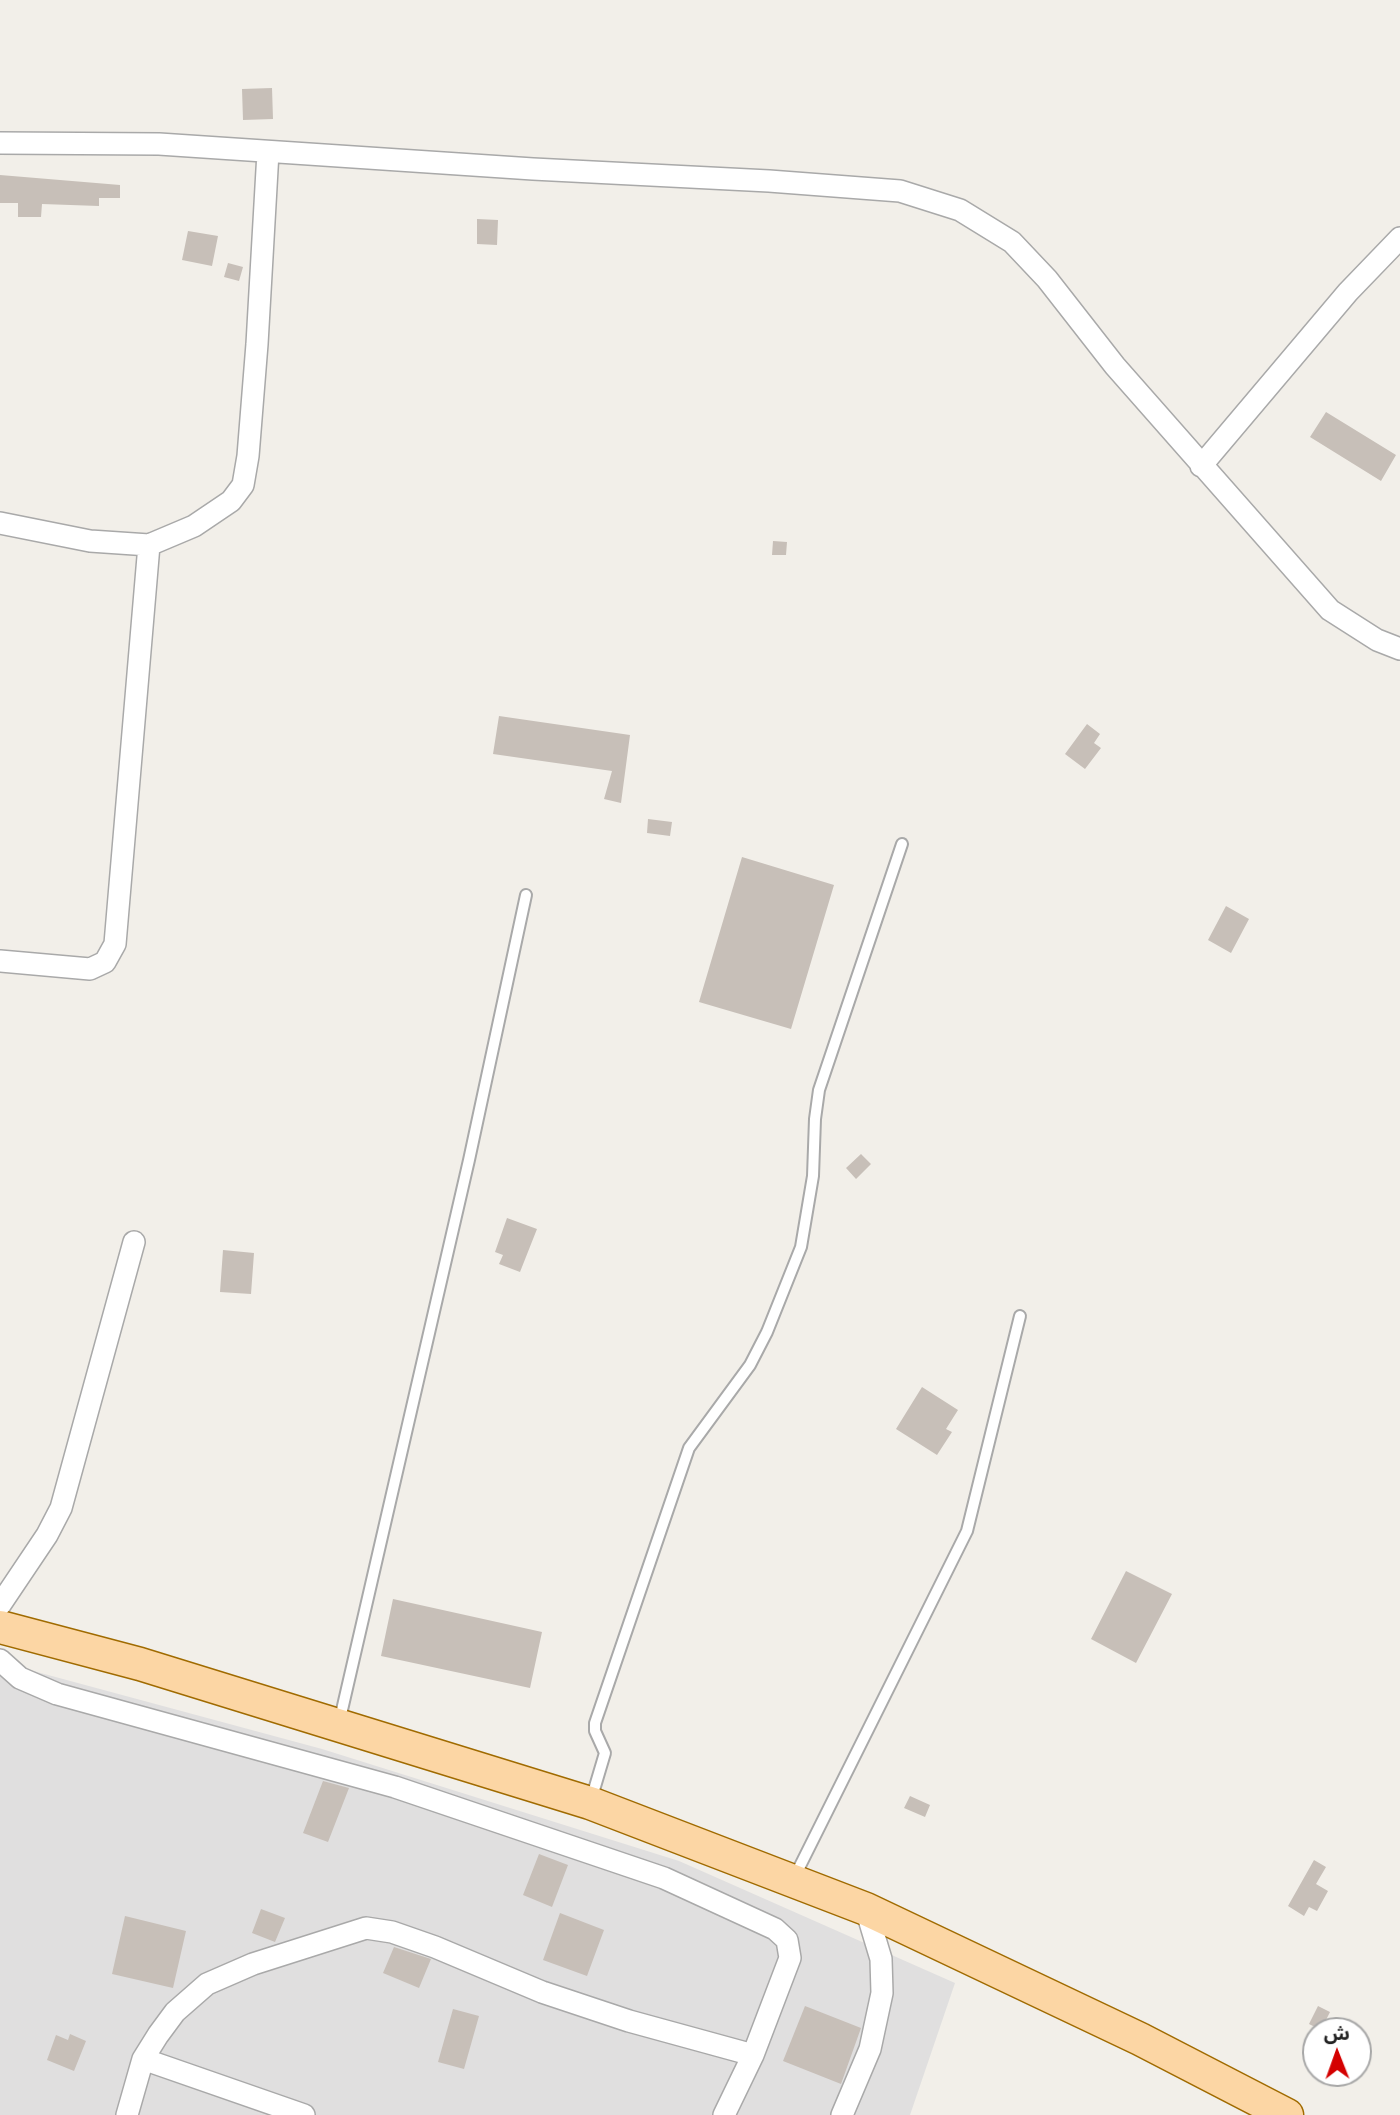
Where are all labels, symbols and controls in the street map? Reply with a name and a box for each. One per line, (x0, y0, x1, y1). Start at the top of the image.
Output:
north arrow (1302, 2017, 1372, 2087)
text: ش (1323, 2022, 1350, 2044)

